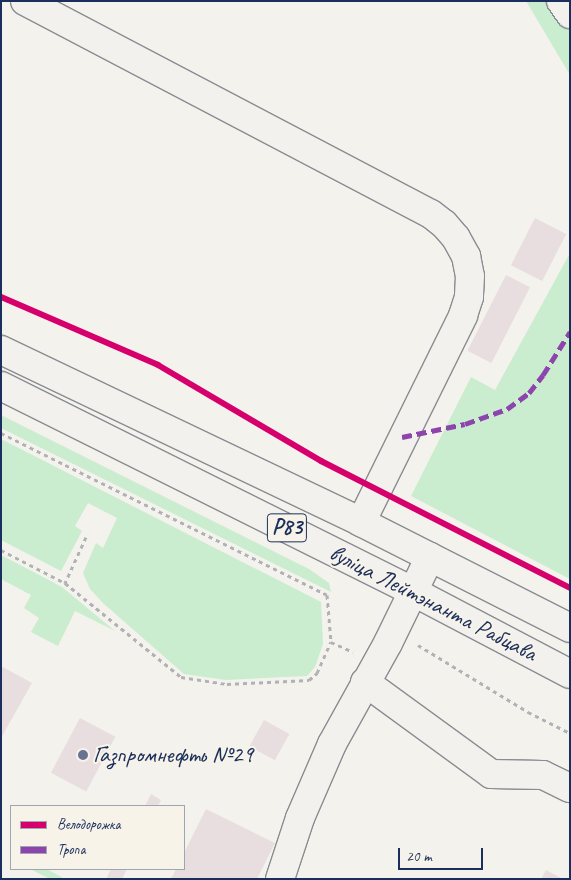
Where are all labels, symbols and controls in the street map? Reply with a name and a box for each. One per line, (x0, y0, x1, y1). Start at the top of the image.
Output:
road number: Р83 (266, 508, 308, 548)
street label: вуліца Лейтэнанта Рабцава (325, 539, 541, 667)
place label: Газпромнефть №29 (93, 741, 253, 769)
marker: Газпромнефть №29 (77, 749, 89, 761)
legend (10, 805, 185, 870)
text: Велодорожка (57, 815, 120, 834)
scale bar (401, 838, 486, 870)
text: Тропа (57, 840, 85, 859)
text: 20 m (406, 847, 432, 866)

